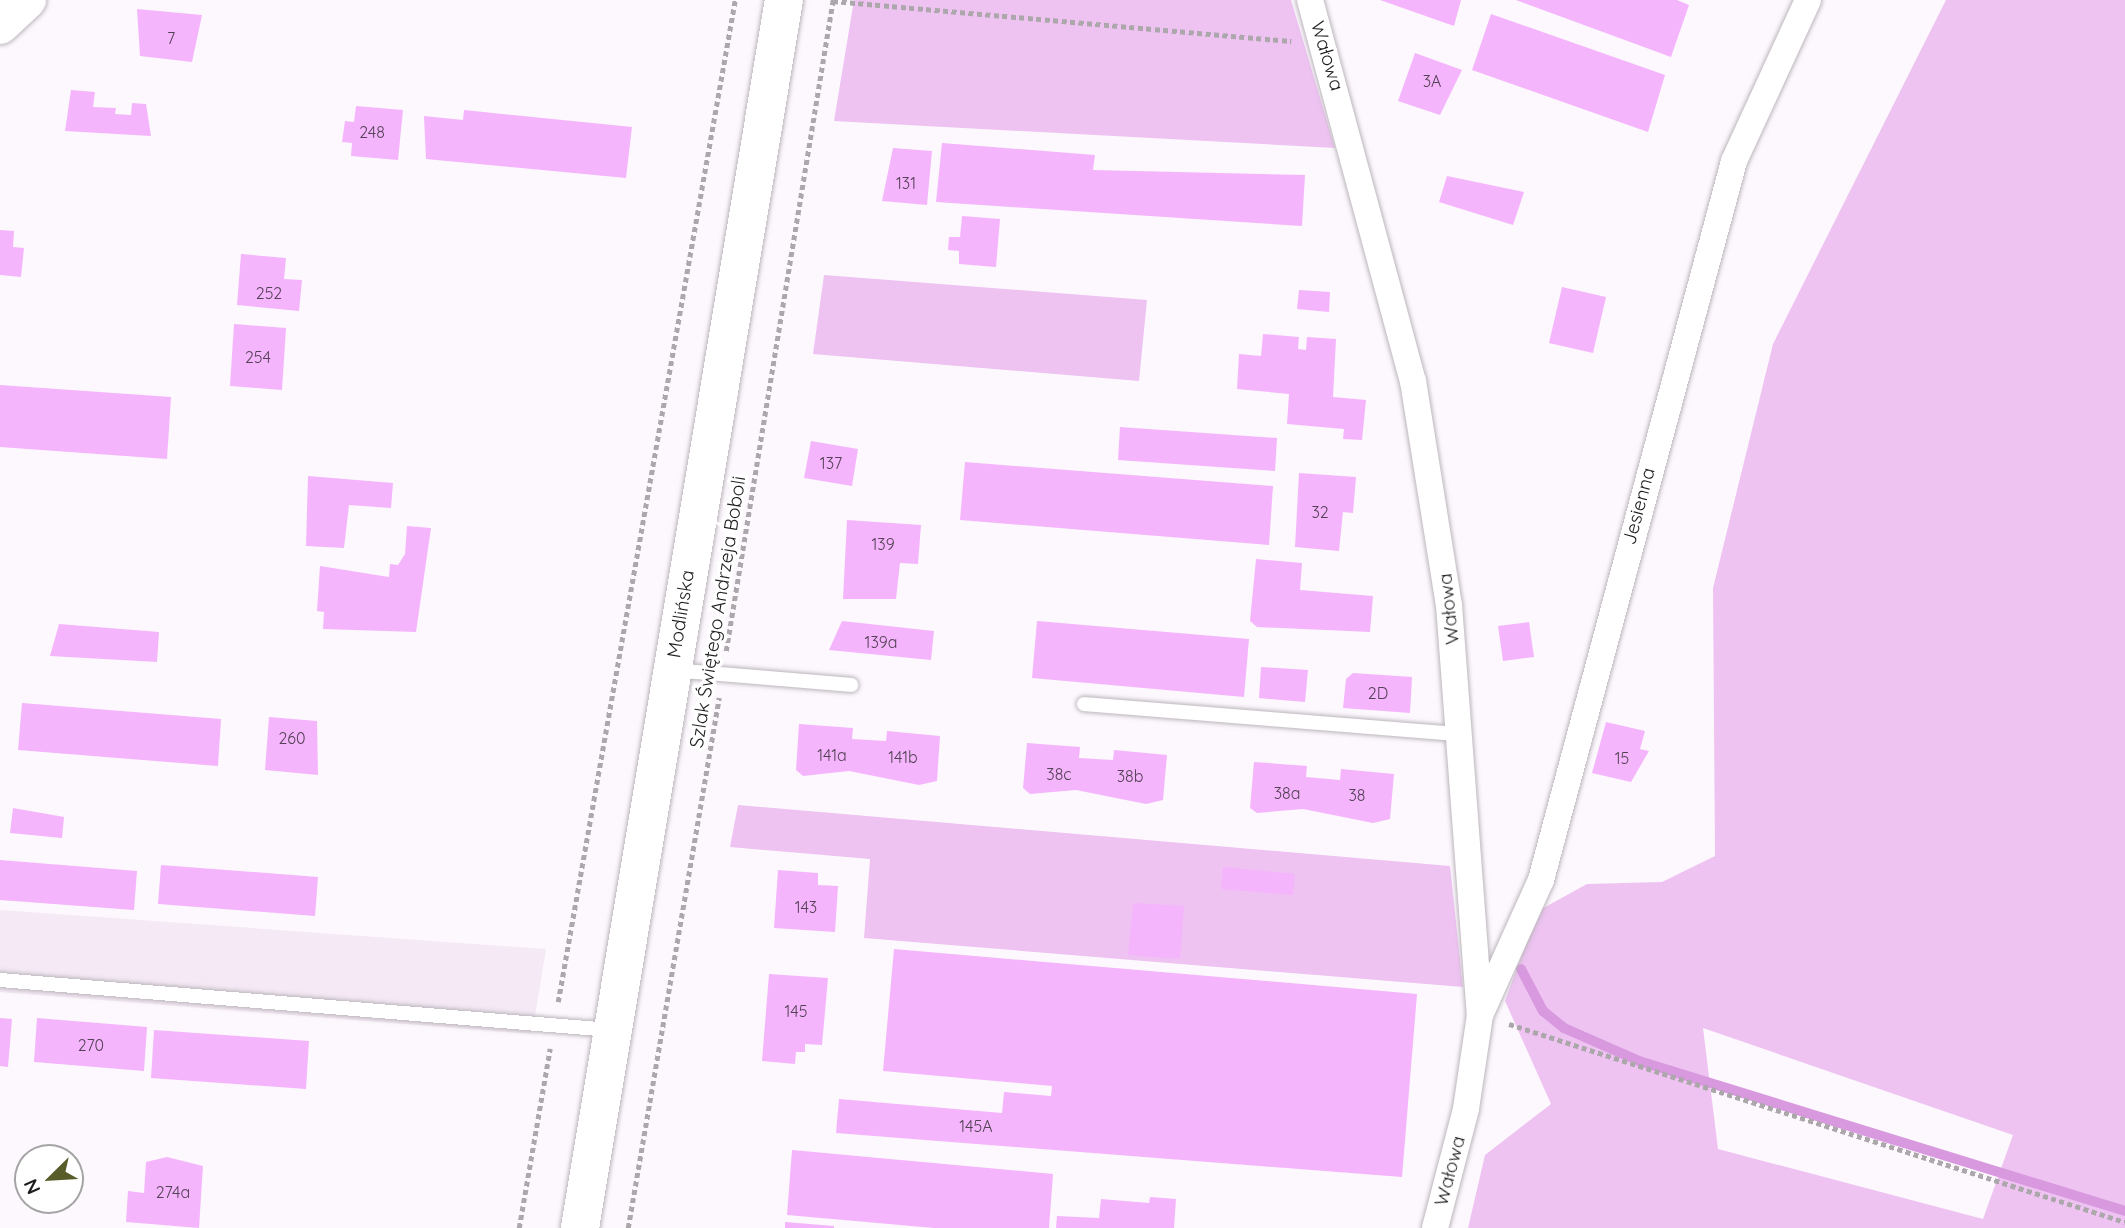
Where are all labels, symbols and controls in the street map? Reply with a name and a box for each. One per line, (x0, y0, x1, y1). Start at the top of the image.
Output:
street label: Wałowa (1306, 19, 1348, 93)
house number: 7 (167, 28, 175, 48)
house number: 3A (1423, 71, 1441, 91)
house number: 248 (359, 122, 385, 142)
house number: 131 (896, 173, 916, 193)
house number: 252 (256, 283, 282, 303)
house number: 254 (245, 347, 271, 367)
house number: 137 (820, 453, 842, 473)
street label: Jesienna (1618, 465, 1660, 547)
street label: Szlak Świętego Andrzeja Boboli (685, 475, 751, 749)
house number: 32 (1311, 502, 1329, 522)
house number: 139 (871, 534, 895, 554)
street label: Modlińska (663, 568, 699, 660)
street label: Wałowa (1434, 572, 1464, 646)
house number: 139a (865, 632, 897, 652)
house number: 2D (1368, 683, 1388, 703)
house number: 260 (279, 728, 305, 748)
house number: 141a (817, 745, 847, 765)
house number: 141b (888, 747, 918, 767)
house number: 15 (1615, 748, 1629, 768)
house number: 38c (1046, 764, 1072, 784)
house number: 38b (1117, 766, 1143, 786)
house number: 38a (1274, 783, 1300, 803)
house number: 38 (1348, 785, 1366, 805)
house number: 143 (795, 897, 817, 917)
house number: 145 (785, 1001, 807, 1021)
house number: 270 (78, 1035, 104, 1055)
house number: 145A (959, 1116, 993, 1136)
street label: Wałowa (1430, 1134, 1470, 1208)
north arrow (14, 1144, 84, 1214)
text: N (18, 1175, 45, 1198)
house number: 274a (156, 1182, 190, 1202)

